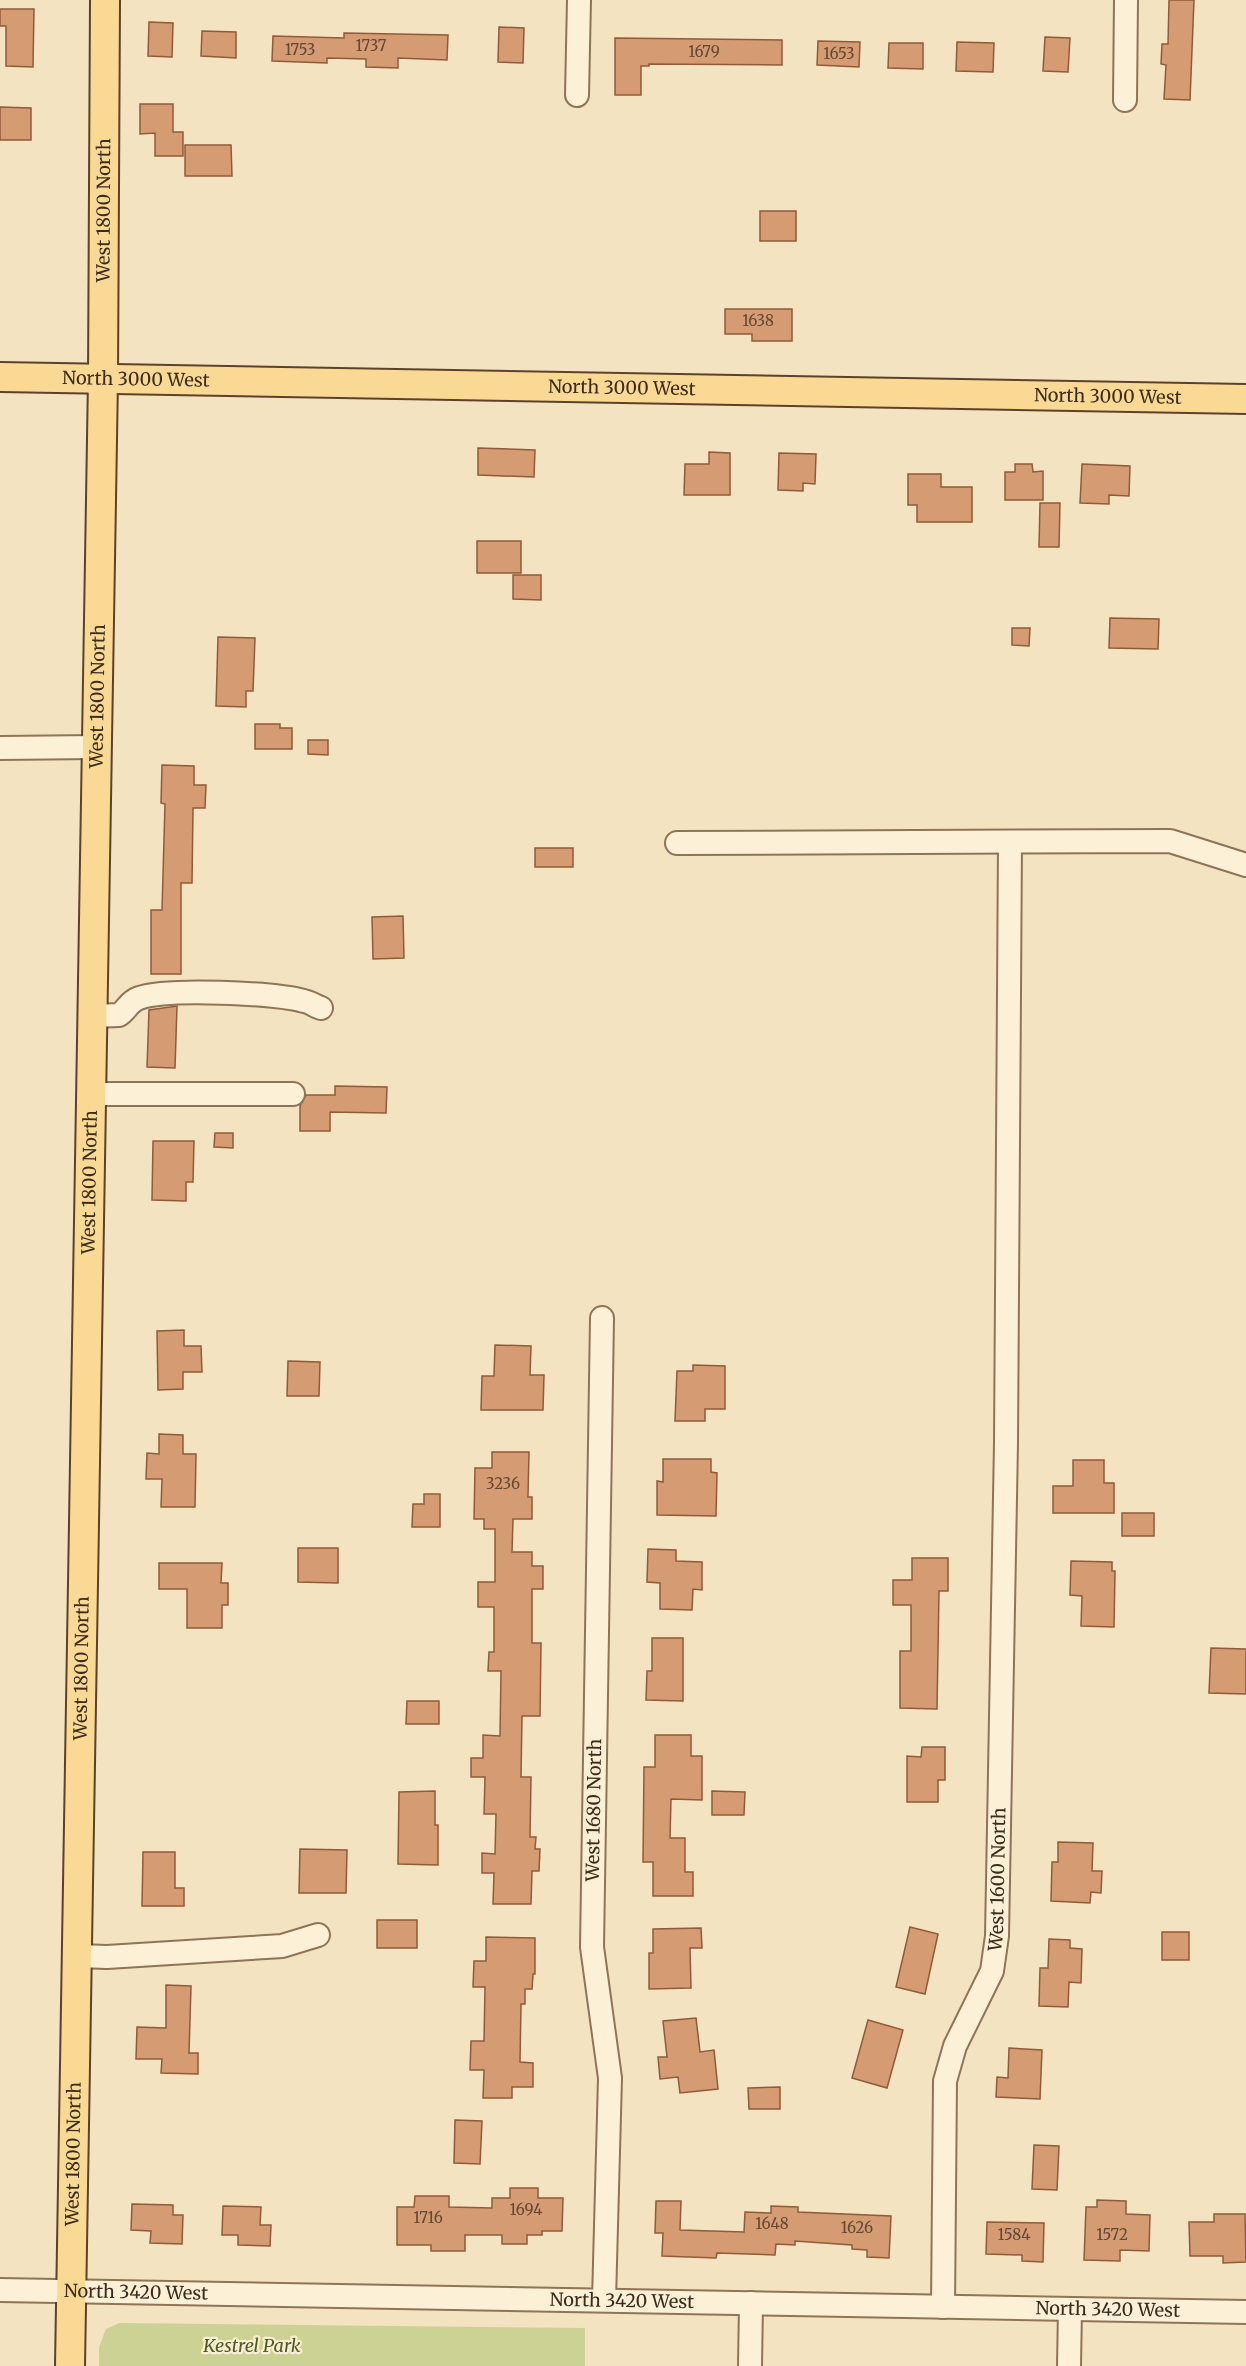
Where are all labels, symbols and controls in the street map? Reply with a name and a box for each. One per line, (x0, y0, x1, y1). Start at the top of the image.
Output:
house number: 1737 (356, 36, 387, 55)
house number: 1753 (285, 40, 315, 59)
house number: 1679 (688, 42, 720, 61)
house number: 1653 (823, 44, 855, 63)
street label: West 1800 North (92, 138, 115, 283)
house number: 1638 (742, 311, 774, 330)
street label: North 3000 West (62, 366, 210, 392)
street label: North 3000 West (548, 375, 696, 400)
street label: North 3000 West (1034, 383, 1182, 409)
street label: West 1800 North (85, 624, 110, 769)
street label: West 1800 North (76, 1110, 102, 1255)
house number: 3236 (486, 1474, 520, 1493)
street label: West 1800 North (68, 1596, 94, 1741)
street label: West 1680 North (581, 1738, 606, 1883)
street label: West 1600 North (983, 1807, 1010, 1954)
street label: West 1800 North (60, 2082, 86, 2227)
house number: 1694 (510, 2200, 542, 2219)
house number: 1716 (413, 2208, 443, 2227)
house number: 1648 (755, 2214, 789, 2233)
house number: 1626 (841, 2218, 873, 2237)
house number: 1584 (998, 2225, 1030, 2244)
house number: 1572 (1096, 2225, 1128, 2244)
street label: North 3420 West (64, 2279, 208, 2305)
street label: North 3420 West (549, 2288, 694, 2313)
street label: North 3420 West (1035, 2296, 1180, 2322)
park label: Kestrel Park (202, 2334, 301, 2357)

